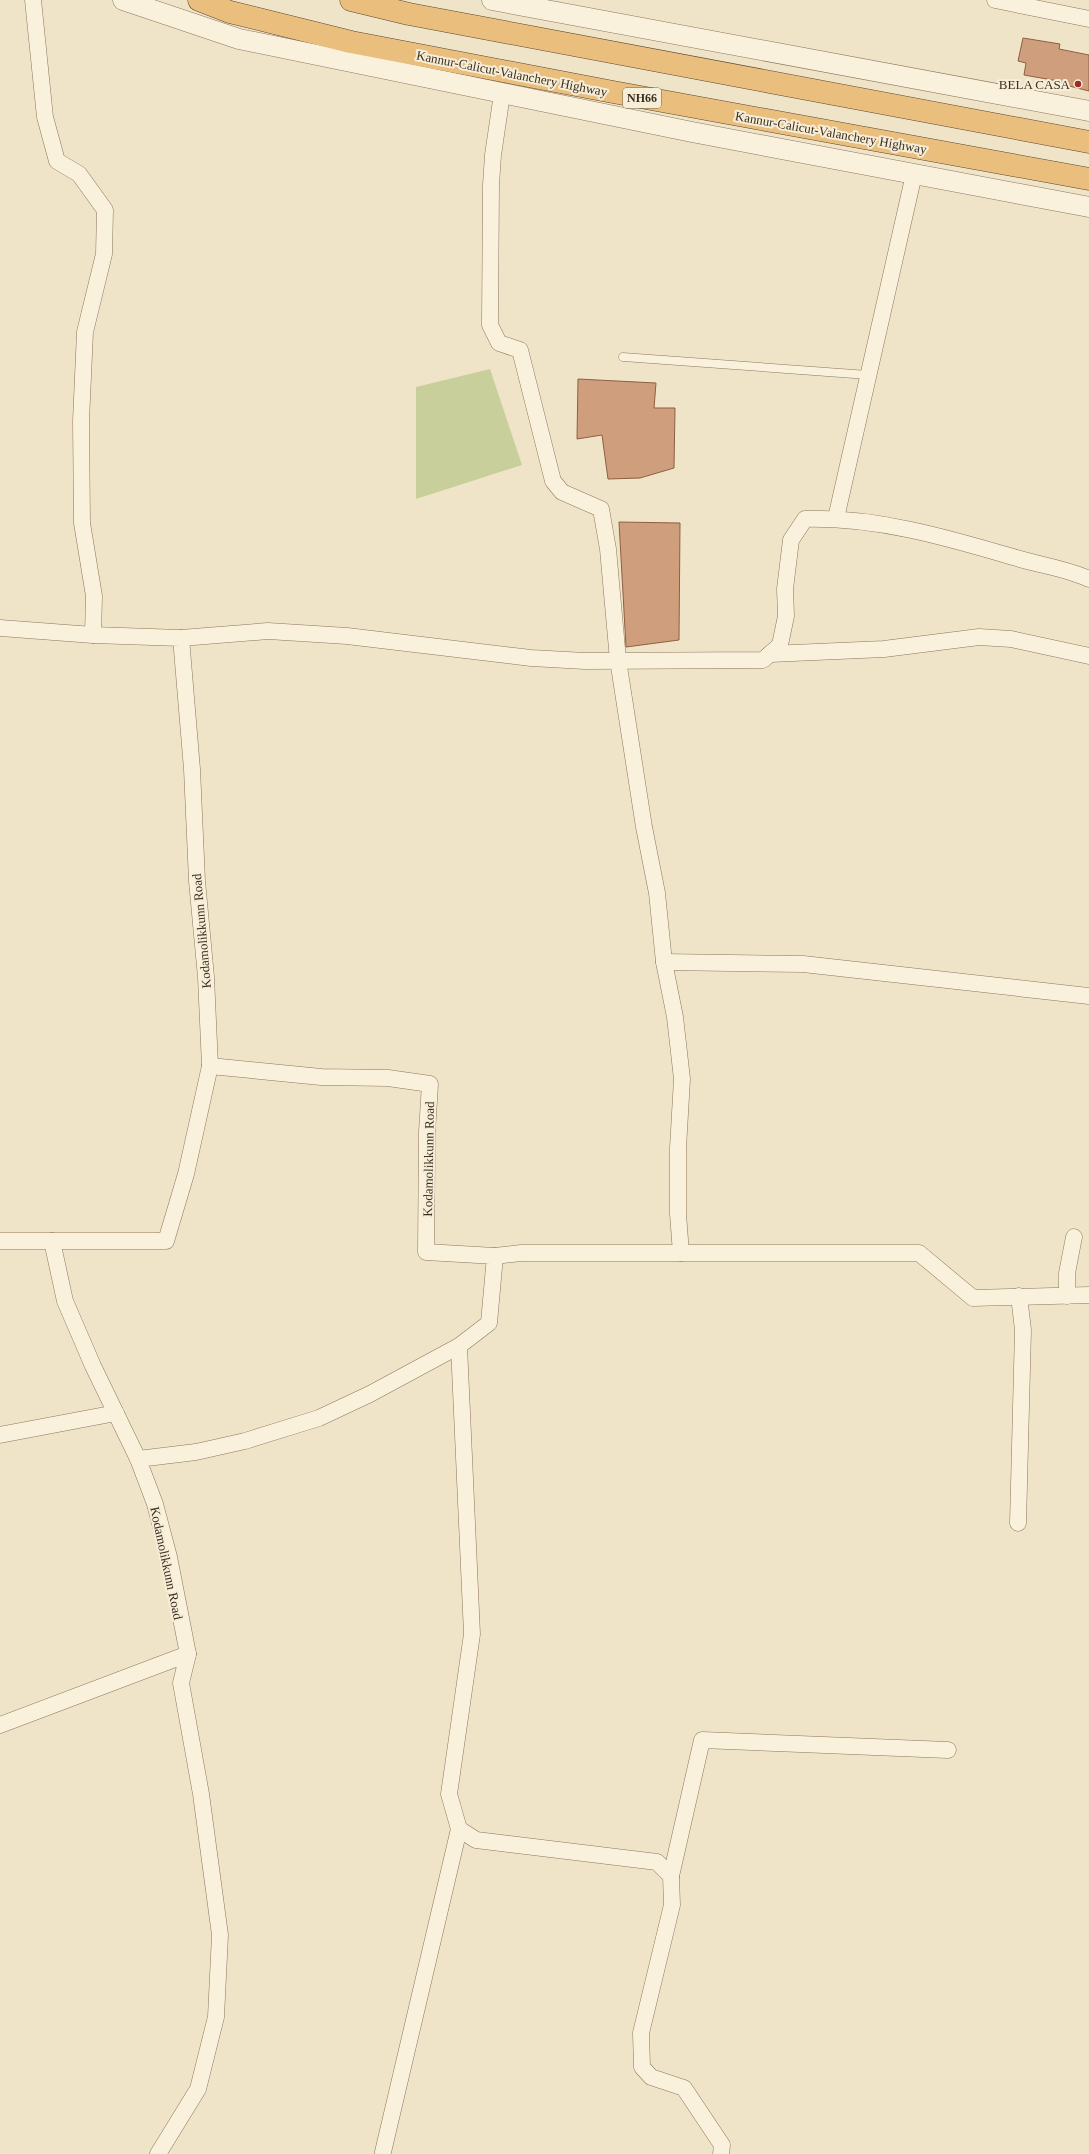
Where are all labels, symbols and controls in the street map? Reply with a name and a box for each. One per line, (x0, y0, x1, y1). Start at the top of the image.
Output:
street label: Kannur-Calicut-Valanchery Highway (415, 48, 609, 99)
place label: BELA CASA (999, 77, 1071, 92)
marker: BELA CASA (1073, 79, 1083, 89)
road number: NH66 (623, 88, 661, 108)
street label: Kannur-Calicut-Valanchery Highway (734, 108, 928, 157)
street label: Kodamolikkunn Road (189, 872, 214, 989)
street label: Kodamolikkunn Road (420, 1101, 437, 1217)
street label: Kodamolikkunn Road (147, 1505, 186, 1621)

